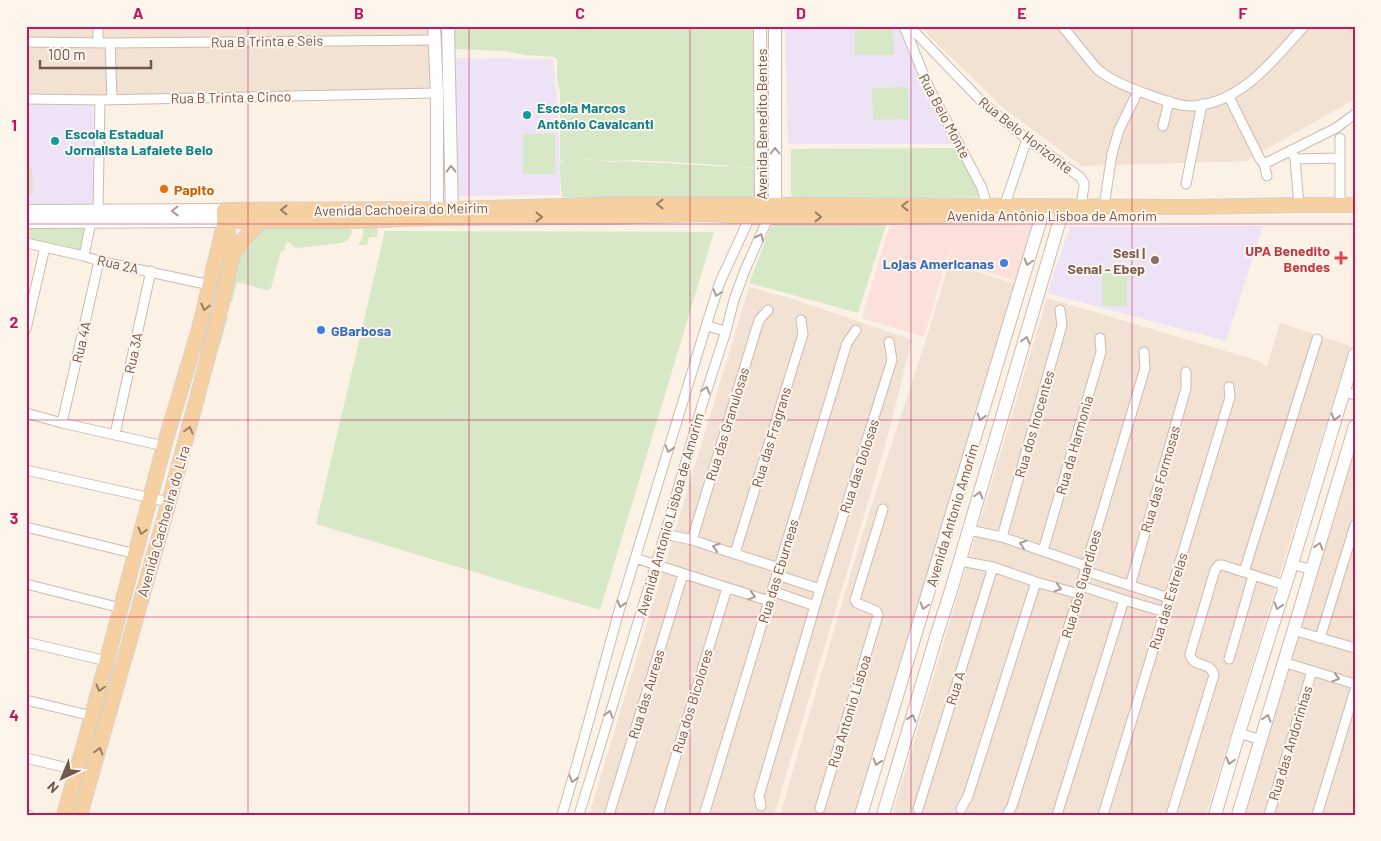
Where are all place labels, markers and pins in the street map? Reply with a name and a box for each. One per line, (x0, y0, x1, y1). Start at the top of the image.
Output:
place label: Escola Marcos Antônio Cavalcanti (537, 99, 654, 132)
marker: Escola Marcos Antônio Cavalcanti (521, 109, 533, 121)
place label: Escola Estadual Jornalista Lafaiete Belo (65, 125, 213, 158)
marker: Escola Estadual Jornalista Lafaiete Belo (49, 135, 61, 147)
place label: Papito (174, 181, 214, 198)
marker: Papito (158, 183, 170, 195)
place label: UPA Benedito Bendes (1245, 242, 1330, 275)
place label: Sesi | Senai - Ebep (1067, 244, 1145, 277)
marker: UPA Benedito Bendes (1334, 251, 1348, 265)
marker: Sesi | Senai - Ebep (1149, 254, 1161, 266)
place label: Lojas Americanas (883, 255, 994, 272)
marker: Lojas Americanas (998, 257, 1010, 269)
place label: GBarbosa (331, 322, 391, 339)
marker: GBarbosa (315, 324, 327, 336)

